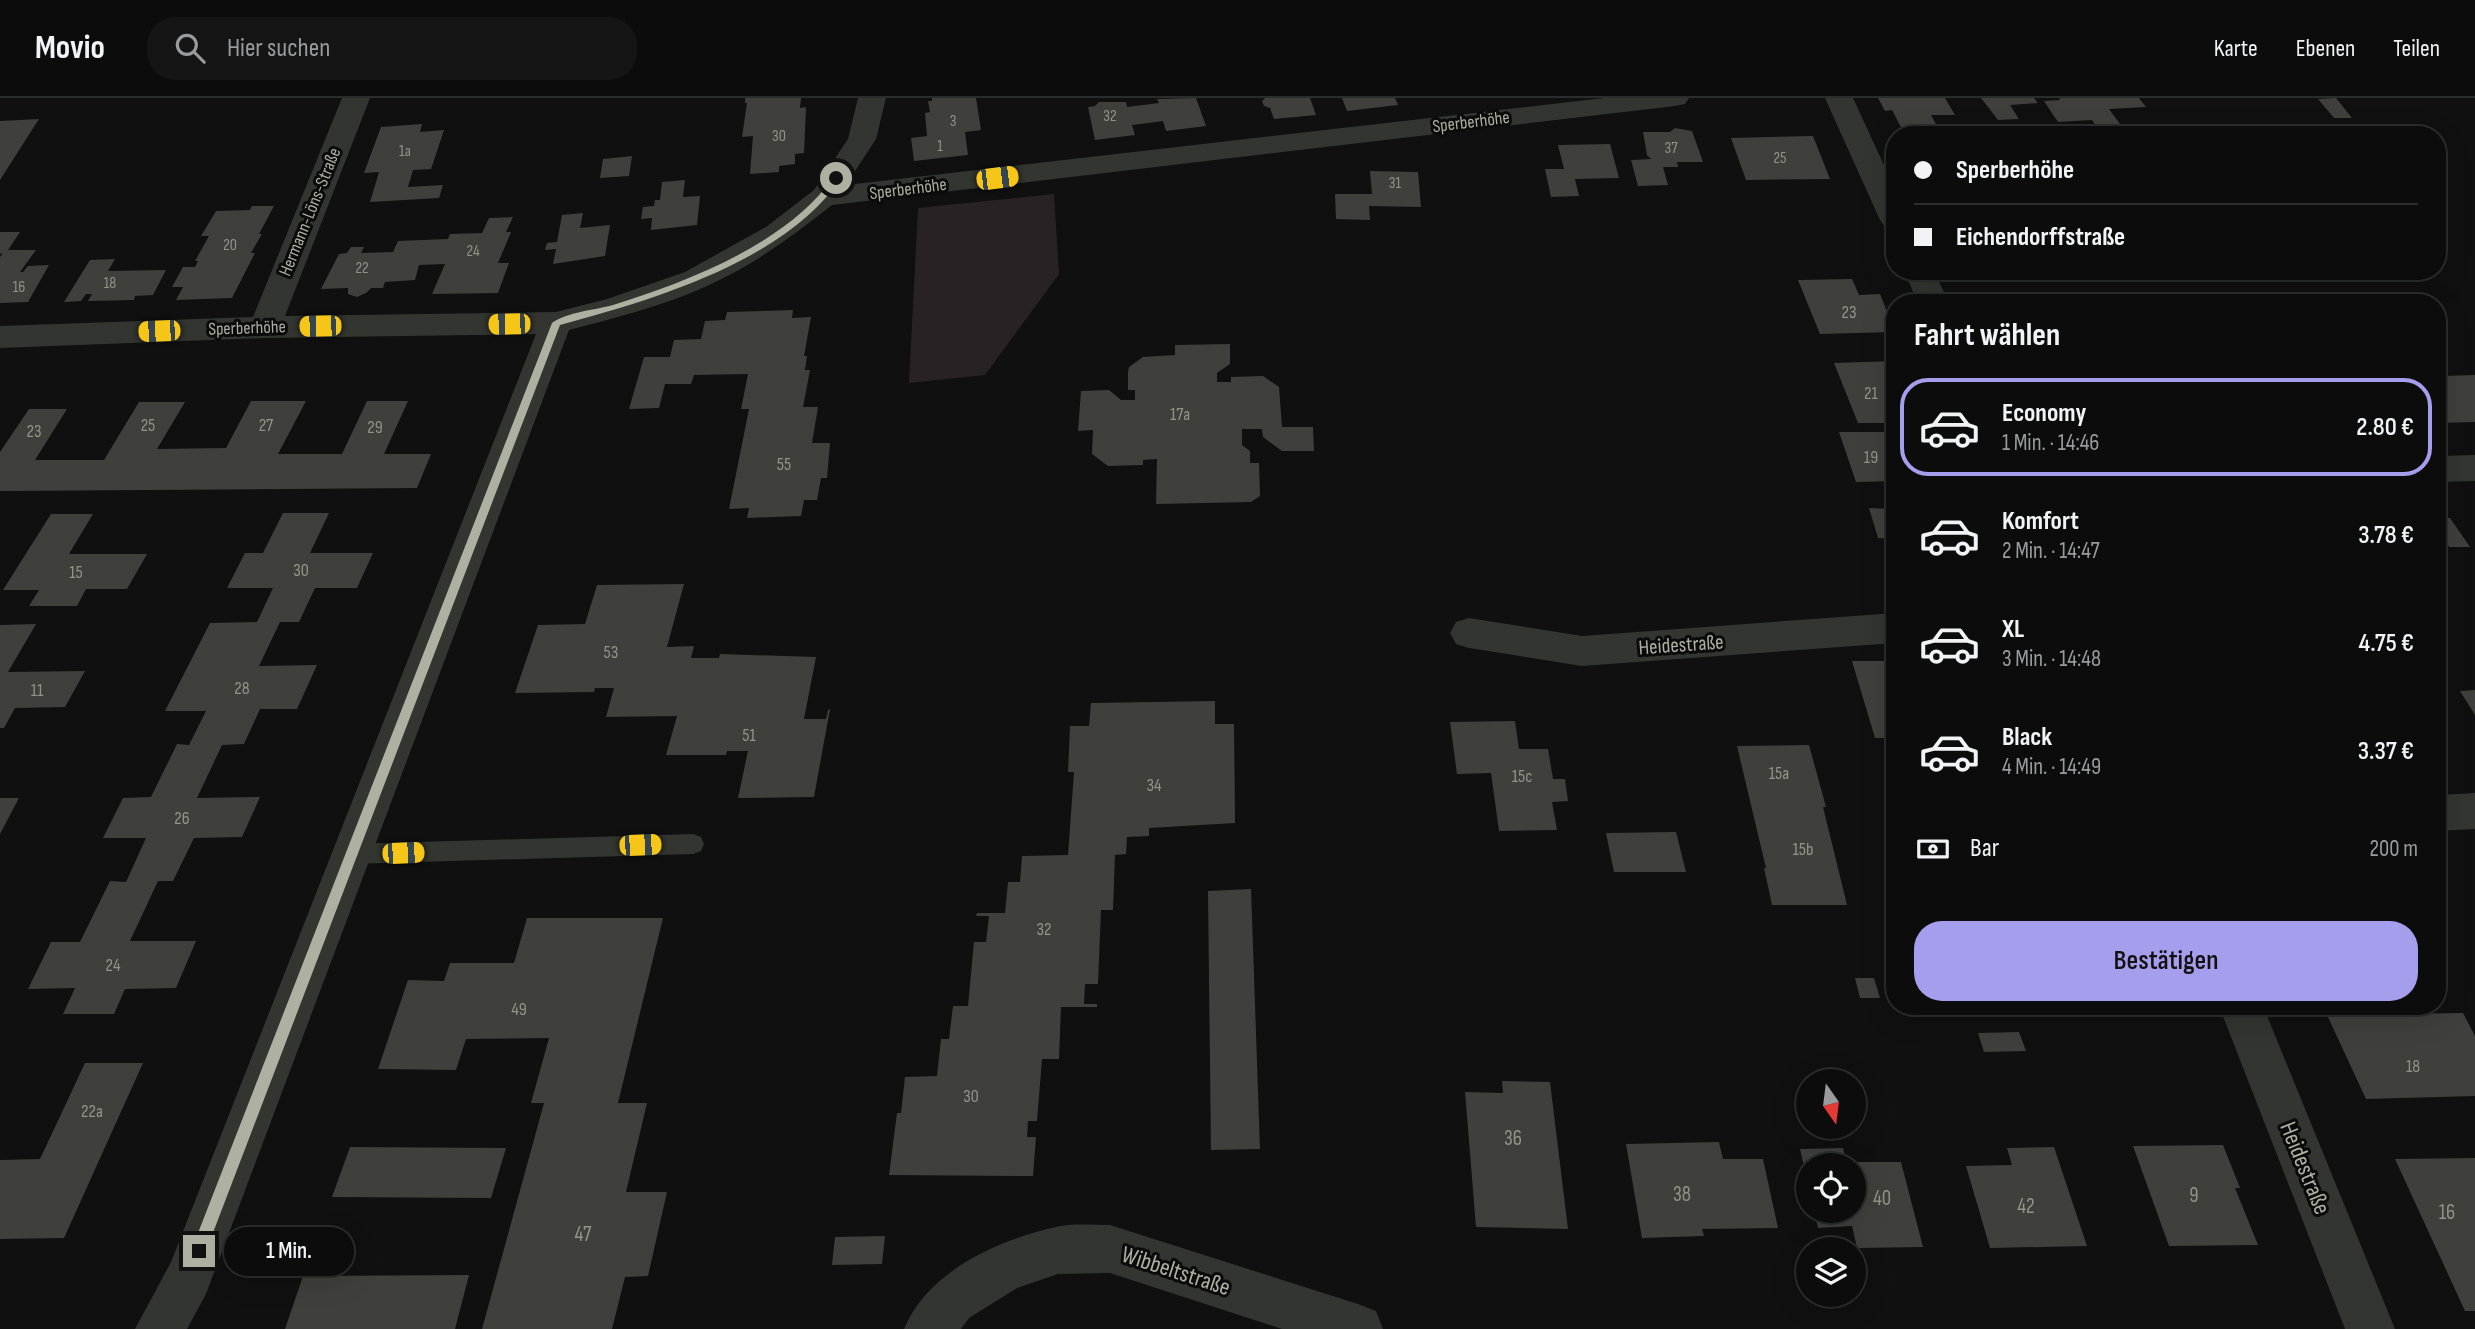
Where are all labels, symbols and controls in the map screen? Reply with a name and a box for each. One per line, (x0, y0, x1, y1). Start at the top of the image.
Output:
search box (147, 17, 637, 80)
text: Movio (35, 28, 105, 68)
icon: search (171, 29, 209, 67)
text: Hier suchen (227, 33, 330, 64)
text: Karte (2214, 34, 2258, 63)
text: Ebenen (2296, 34, 2355, 63)
text: Teilen (2393, 34, 2440, 63)
house number: 32 (1103, 107, 1117, 126)
street label: Sperberhöhe (1431, 107, 1511, 137)
house number: 3 (950, 112, 956, 131)
house number: 30 (772, 127, 786, 146)
house number: 1 (937, 137, 943, 156)
house number: 37 (1664, 139, 1678, 158)
house number: 1a (399, 142, 411, 161)
street label: Hermann-Löns-Straße (275, 145, 345, 279)
house number: 25 (1773, 149, 1787, 168)
text: Sperberhöhe (1956, 155, 2074, 186)
route start (820, 162, 852, 194)
car (975, 165, 1020, 191)
street label: Sperberhöhe (868, 174, 948, 204)
house number: 31 (1389, 174, 1402, 193)
text: Eichendorffstraße (1956, 222, 2125, 253)
house number: 20 (223, 236, 237, 255)
house number: 24 (466, 242, 480, 261)
house number: 22 (355, 259, 369, 278)
house number: 18 (104, 274, 116, 293)
house number: 16 (13, 278, 25, 297)
house number: 23 (1842, 302, 1857, 323)
car (488, 313, 531, 335)
car (299, 315, 342, 337)
street label: Sperberhöhe (208, 316, 286, 340)
text: Fahrt wählen (1914, 316, 2060, 355)
car (138, 320, 181, 342)
house number: 21 (1864, 383, 1879, 404)
icon: car (1918, 396, 1981, 459)
text: Economy (2002, 398, 2086, 429)
house number: 17a (1170, 404, 1190, 425)
text: 2.80 € (2356, 412, 2414, 443)
house number: 25 (141, 415, 155, 436)
house number: 27 (259, 415, 274, 436)
house number: 29 (367, 417, 383, 438)
house number: 23 (27, 421, 42, 442)
text: 1 Min. · 14:46 (2002, 429, 2099, 457)
house number: 19 (1864, 447, 1878, 468)
house number: 55 (777, 454, 791, 475)
icon: car (1918, 504, 1981, 567)
text: Komfort (2002, 506, 2079, 537)
text: 3.78 € (2358, 520, 2414, 551)
text: 2 Min. · 14:47 (2002, 537, 2100, 565)
house number: 30 (293, 560, 309, 581)
house number: 15 (69, 562, 83, 583)
icon: car (1918, 612, 1981, 675)
text: XL (2002, 614, 2024, 645)
text: 4.75 € (2359, 628, 2414, 659)
street label: Heidestraße (1638, 630, 1724, 660)
house number: 53 (604, 642, 618, 663)
text: 3 Min. · 14:48 (2002, 645, 2101, 673)
house number: 28 (234, 678, 250, 699)
house number: 11 (31, 680, 44, 701)
icon: car (1918, 720, 1981, 783)
text: Black (2002, 722, 2052, 753)
house number: 51 (742, 725, 756, 746)
text: 3.37 € (2358, 736, 2414, 767)
text: 4 Min. · 14:49 (2002, 753, 2101, 781)
house number: 15a (1769, 763, 1789, 784)
house number: 15c (1512, 766, 1532, 787)
house number: 34 (1146, 775, 1162, 796)
house number: 26 (174, 808, 190, 829)
icon: cash (1914, 830, 1952, 868)
text: Bar (1970, 833, 1999, 864)
car (619, 834, 662, 856)
text: 200 m (2370, 835, 2418, 863)
house number: 15b (1793, 839, 1814, 860)
car (382, 842, 425, 864)
house number: 32 (1037, 919, 1051, 940)
button: Bestätigen (1914, 921, 2418, 1001)
house number: 24 (106, 955, 121, 976)
house number: 49 (511, 999, 527, 1020)
house number: 18 (2406, 1056, 2420, 1077)
north arrow (1796, 1069, 1866, 1139)
map controls (1796, 1069, 1866, 1307)
house number: 30 (963, 1086, 979, 1107)
house number: 22a (81, 1101, 103, 1122)
street label: Heidestraße (2273, 1117, 2337, 1219)
house number: 36 (1504, 1126, 1522, 1151)
button: locate (1796, 1153, 1866, 1223)
house number: 38 (1673, 1182, 1691, 1207)
house number: 9 (2189, 1183, 2199, 1208)
house number: 40 (1873, 1186, 1891, 1211)
house number: 42 (2017, 1194, 2035, 1219)
house number: 16 (2439, 1200, 2455, 1225)
house number: 47 (574, 1222, 592, 1247)
callout: 1 Min. (224, 1226, 353, 1276)
route end (183, 1235, 215, 1267)
text: 1 Min. (266, 1237, 312, 1265)
button: layers (1796, 1237, 1866, 1307)
street label: Wibbeltstraße (1118, 1240, 1234, 1302)

